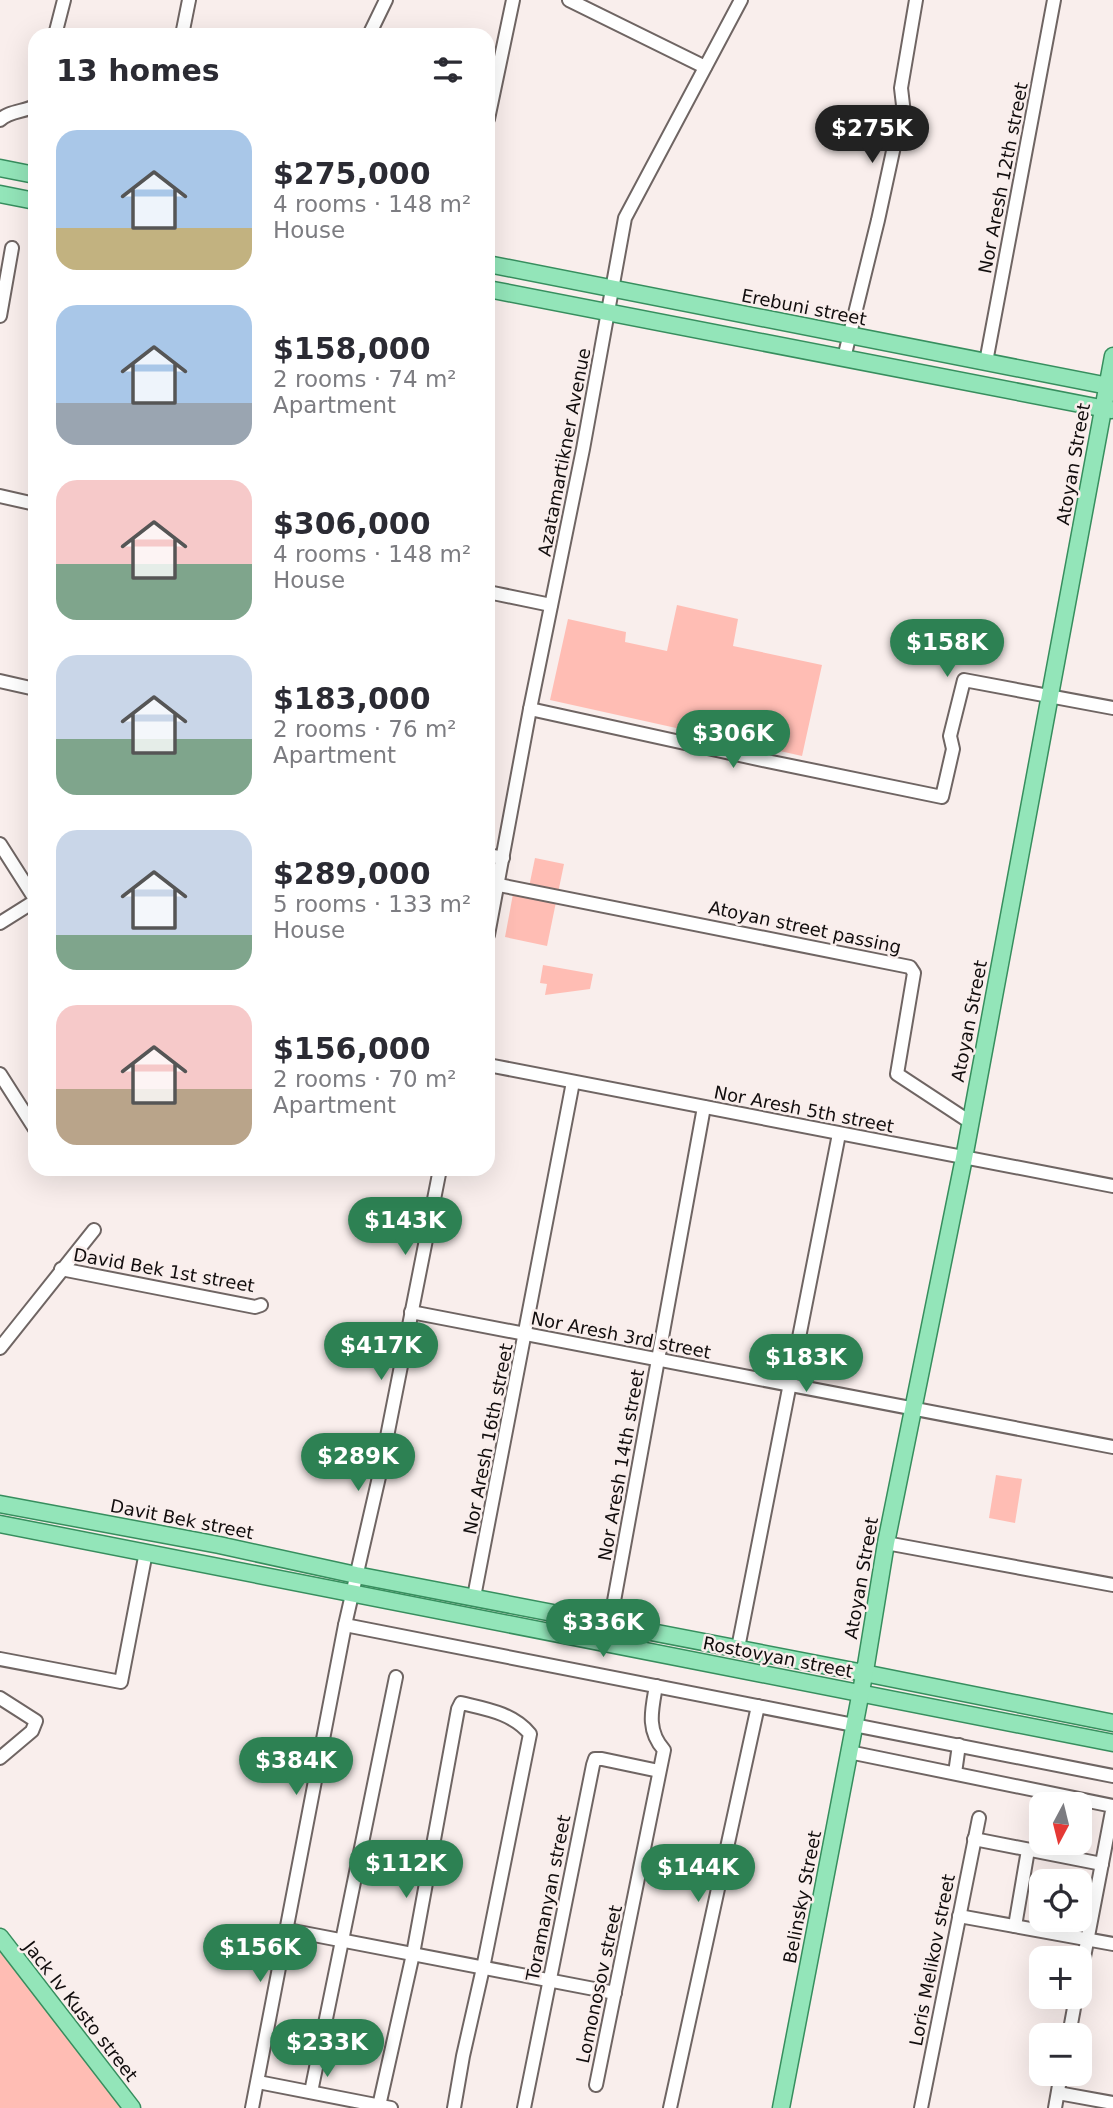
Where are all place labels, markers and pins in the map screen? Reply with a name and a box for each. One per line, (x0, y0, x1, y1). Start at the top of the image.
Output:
pin: $275K (823, 106, 921, 165)
pin: $158K (898, 620, 996, 679)
pin: $306K (684, 710, 782, 770)
pin: $143K (356, 1198, 454, 1257)
pin: $417K (332, 1322, 430, 1382)
pin: $183K (757, 1334, 855, 1394)
pin: $289K (309, 1434, 407, 1493)
pin: $336K (554, 1600, 652, 1659)
pin: $384K (247, 1738, 345, 1797)
pin: $112K (357, 1840, 455, 1900)
pin: $144K (649, 1844, 747, 1904)
pin: $156K (211, 1924, 309, 1984)
pin: $233K (278, 2020, 376, 2079)

